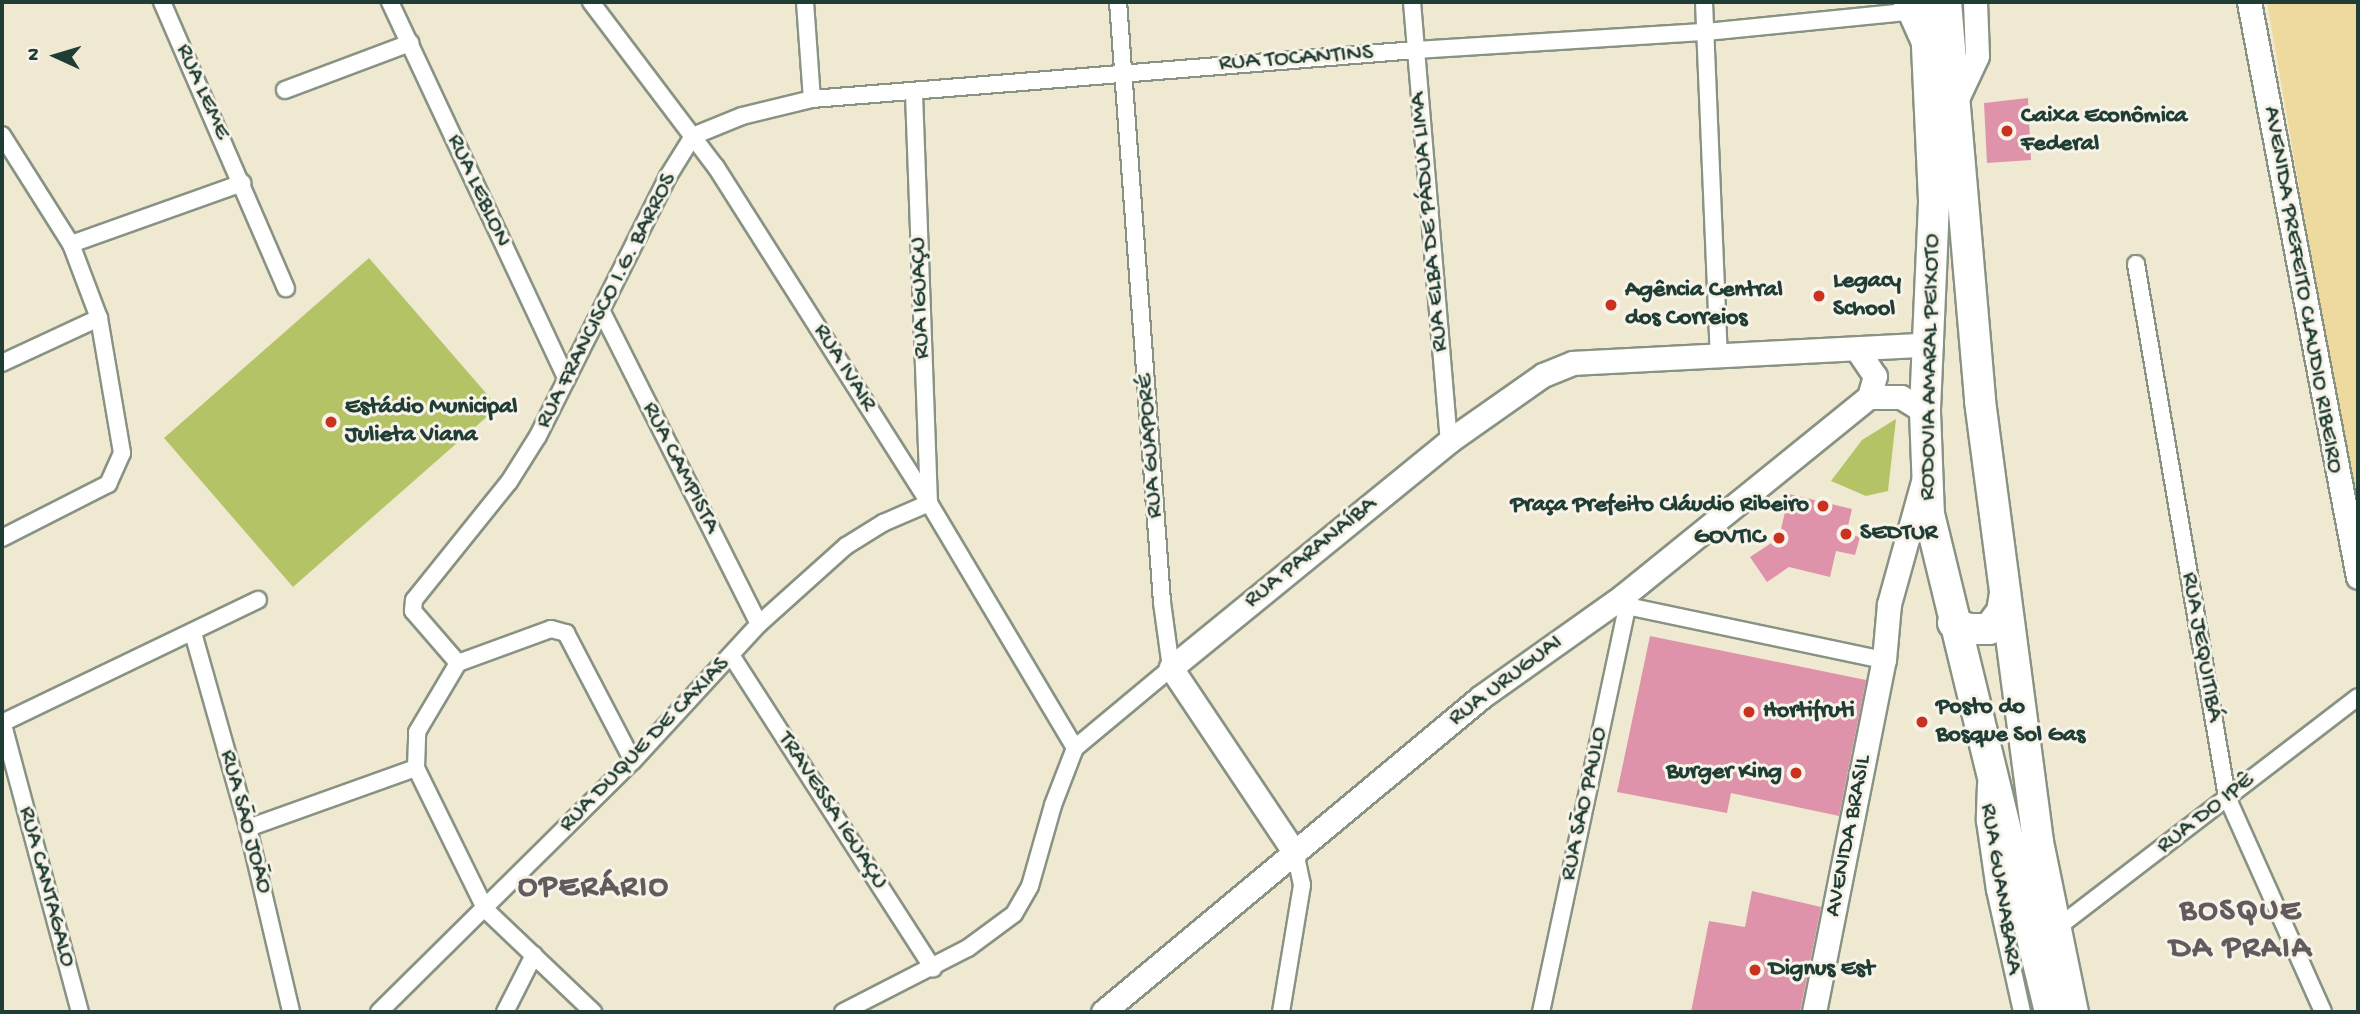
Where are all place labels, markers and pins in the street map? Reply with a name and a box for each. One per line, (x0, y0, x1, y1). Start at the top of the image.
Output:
place label: Caixa Econômica Federal (2021, 103, 2187, 159)
marker: Caixa Econômica Federal (1999, 123, 2015, 139)
place label: Legacy School (1833, 268, 1901, 324)
place label: Agência Central dos Correios (1625, 277, 1783, 333)
marker: Legacy School (1811, 288, 1827, 304)
marker: Agência Central dos Correios (1603, 297, 1619, 313)
place label: Estádio Municipal Julieta Viana (345, 394, 518, 450)
marker: Estádio Municipal Julieta Viana (323, 414, 339, 430)
place label: Praça Prefeito Cláudio Ribeiro (1511, 492, 1809, 520)
marker: Praça Prefeito Cláudio Ribeiro (1815, 498, 1831, 514)
place label: SEDTUR (1860, 520, 1937, 548)
place label: GOVTIC (1694, 524, 1765, 552)
marker: SEDTUR (1838, 526, 1854, 542)
marker: GOVTIC (1771, 530, 1787, 546)
place label: Posto do Bosque Sol Gas (1936, 694, 2085, 750)
place label: Hortifruti (1763, 698, 1855, 726)
marker: Hortifruti (1741, 704, 1757, 720)
marker: Posto do Bosque Sol Gas (1914, 714, 1930, 730)
place label: Burger King (1666, 759, 1782, 787)
marker: Burger King (1788, 765, 1804, 781)
place label: Dignus Est (1769, 956, 1874, 984)
marker: Dignus Est (1747, 962, 1763, 978)

